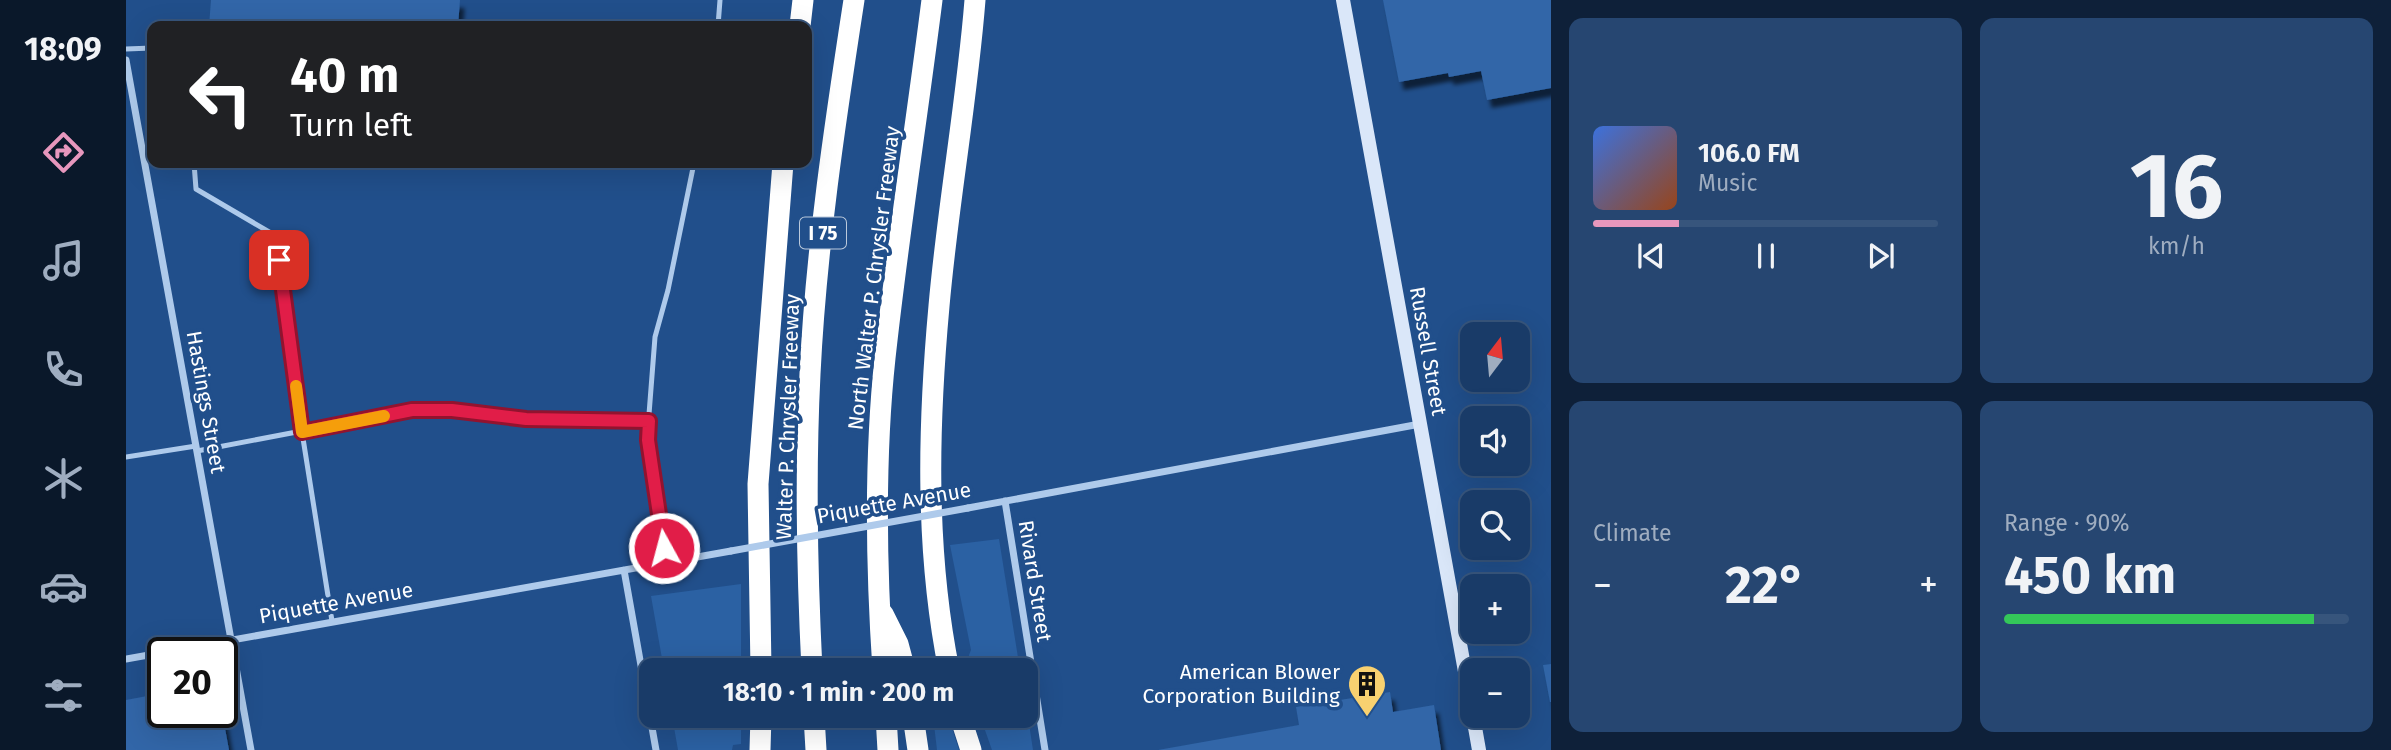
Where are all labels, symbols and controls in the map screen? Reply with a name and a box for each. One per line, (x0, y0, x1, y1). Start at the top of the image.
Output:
text: 18:09 (24, 30, 102, 68)
text: 40 m (290, 46, 399, 105)
icon: left (175, 49, 266, 140)
text: Turn left (290, 106, 412, 144)
street label: North Walter P. Chrysler Freeway (842, 124, 906, 432)
icon: directions (39, 128, 88, 177)
text: 16 (2130, 132, 2223, 241)
text: 106.0 FM (1698, 138, 1800, 169)
text: Music (1698, 169, 1758, 197)
road number: I 75 (800, 218, 846, 248)
pin (249, 230, 309, 290)
text: km/h (2148, 232, 2205, 260)
icon: music (39, 236, 88, 285)
icon: previous (1632, 237, 1670, 275)
icon: pause (1747, 237, 1785, 275)
icon: next (1862, 237, 1900, 275)
icon: arrive (260, 241, 298, 279)
street label: Russell Street (1404, 284, 1452, 418)
street label: Walter P. Chrysler Freeway (771, 293, 805, 540)
north arrow (1460, 322, 1530, 392)
map controls (1460, 322, 1530, 728)
street label: Hastings Street (181, 329, 231, 476)
icon: phone (39, 345, 88, 394)
button: sound (1460, 406, 1530, 476)
icon: climate (39, 454, 88, 503)
street label: Piquette Avenue (815, 477, 973, 529)
button: search (1460, 490, 1530, 560)
text: Range · 90% (2004, 509, 2129, 537)
position arrow (627, 511, 701, 585)
street label: Rivard Street (1013, 518, 1057, 644)
text: Climate (1593, 519, 1672, 547)
text: 450 km (2004, 544, 2176, 607)
text: 22° (1725, 554, 1806, 617)
icon: car (39, 562, 88, 611)
text: − (1593, 562, 1612, 608)
text: + (1919, 562, 1938, 608)
button: + (1460, 574, 1530, 644)
street label: Piquette Avenue (257, 577, 415, 629)
speed limit sign: 20 (147, 637, 238, 728)
button: − (1460, 658, 1530, 728)
place label: American Blower Corporation Building (1142, 659, 1340, 709)
building icon: American Blower Corporation Building (1346, 663, 1388, 718)
icon: filters (39, 671, 88, 720)
text: 18:10 · 1 min · 200 m (723, 677, 954, 708)

